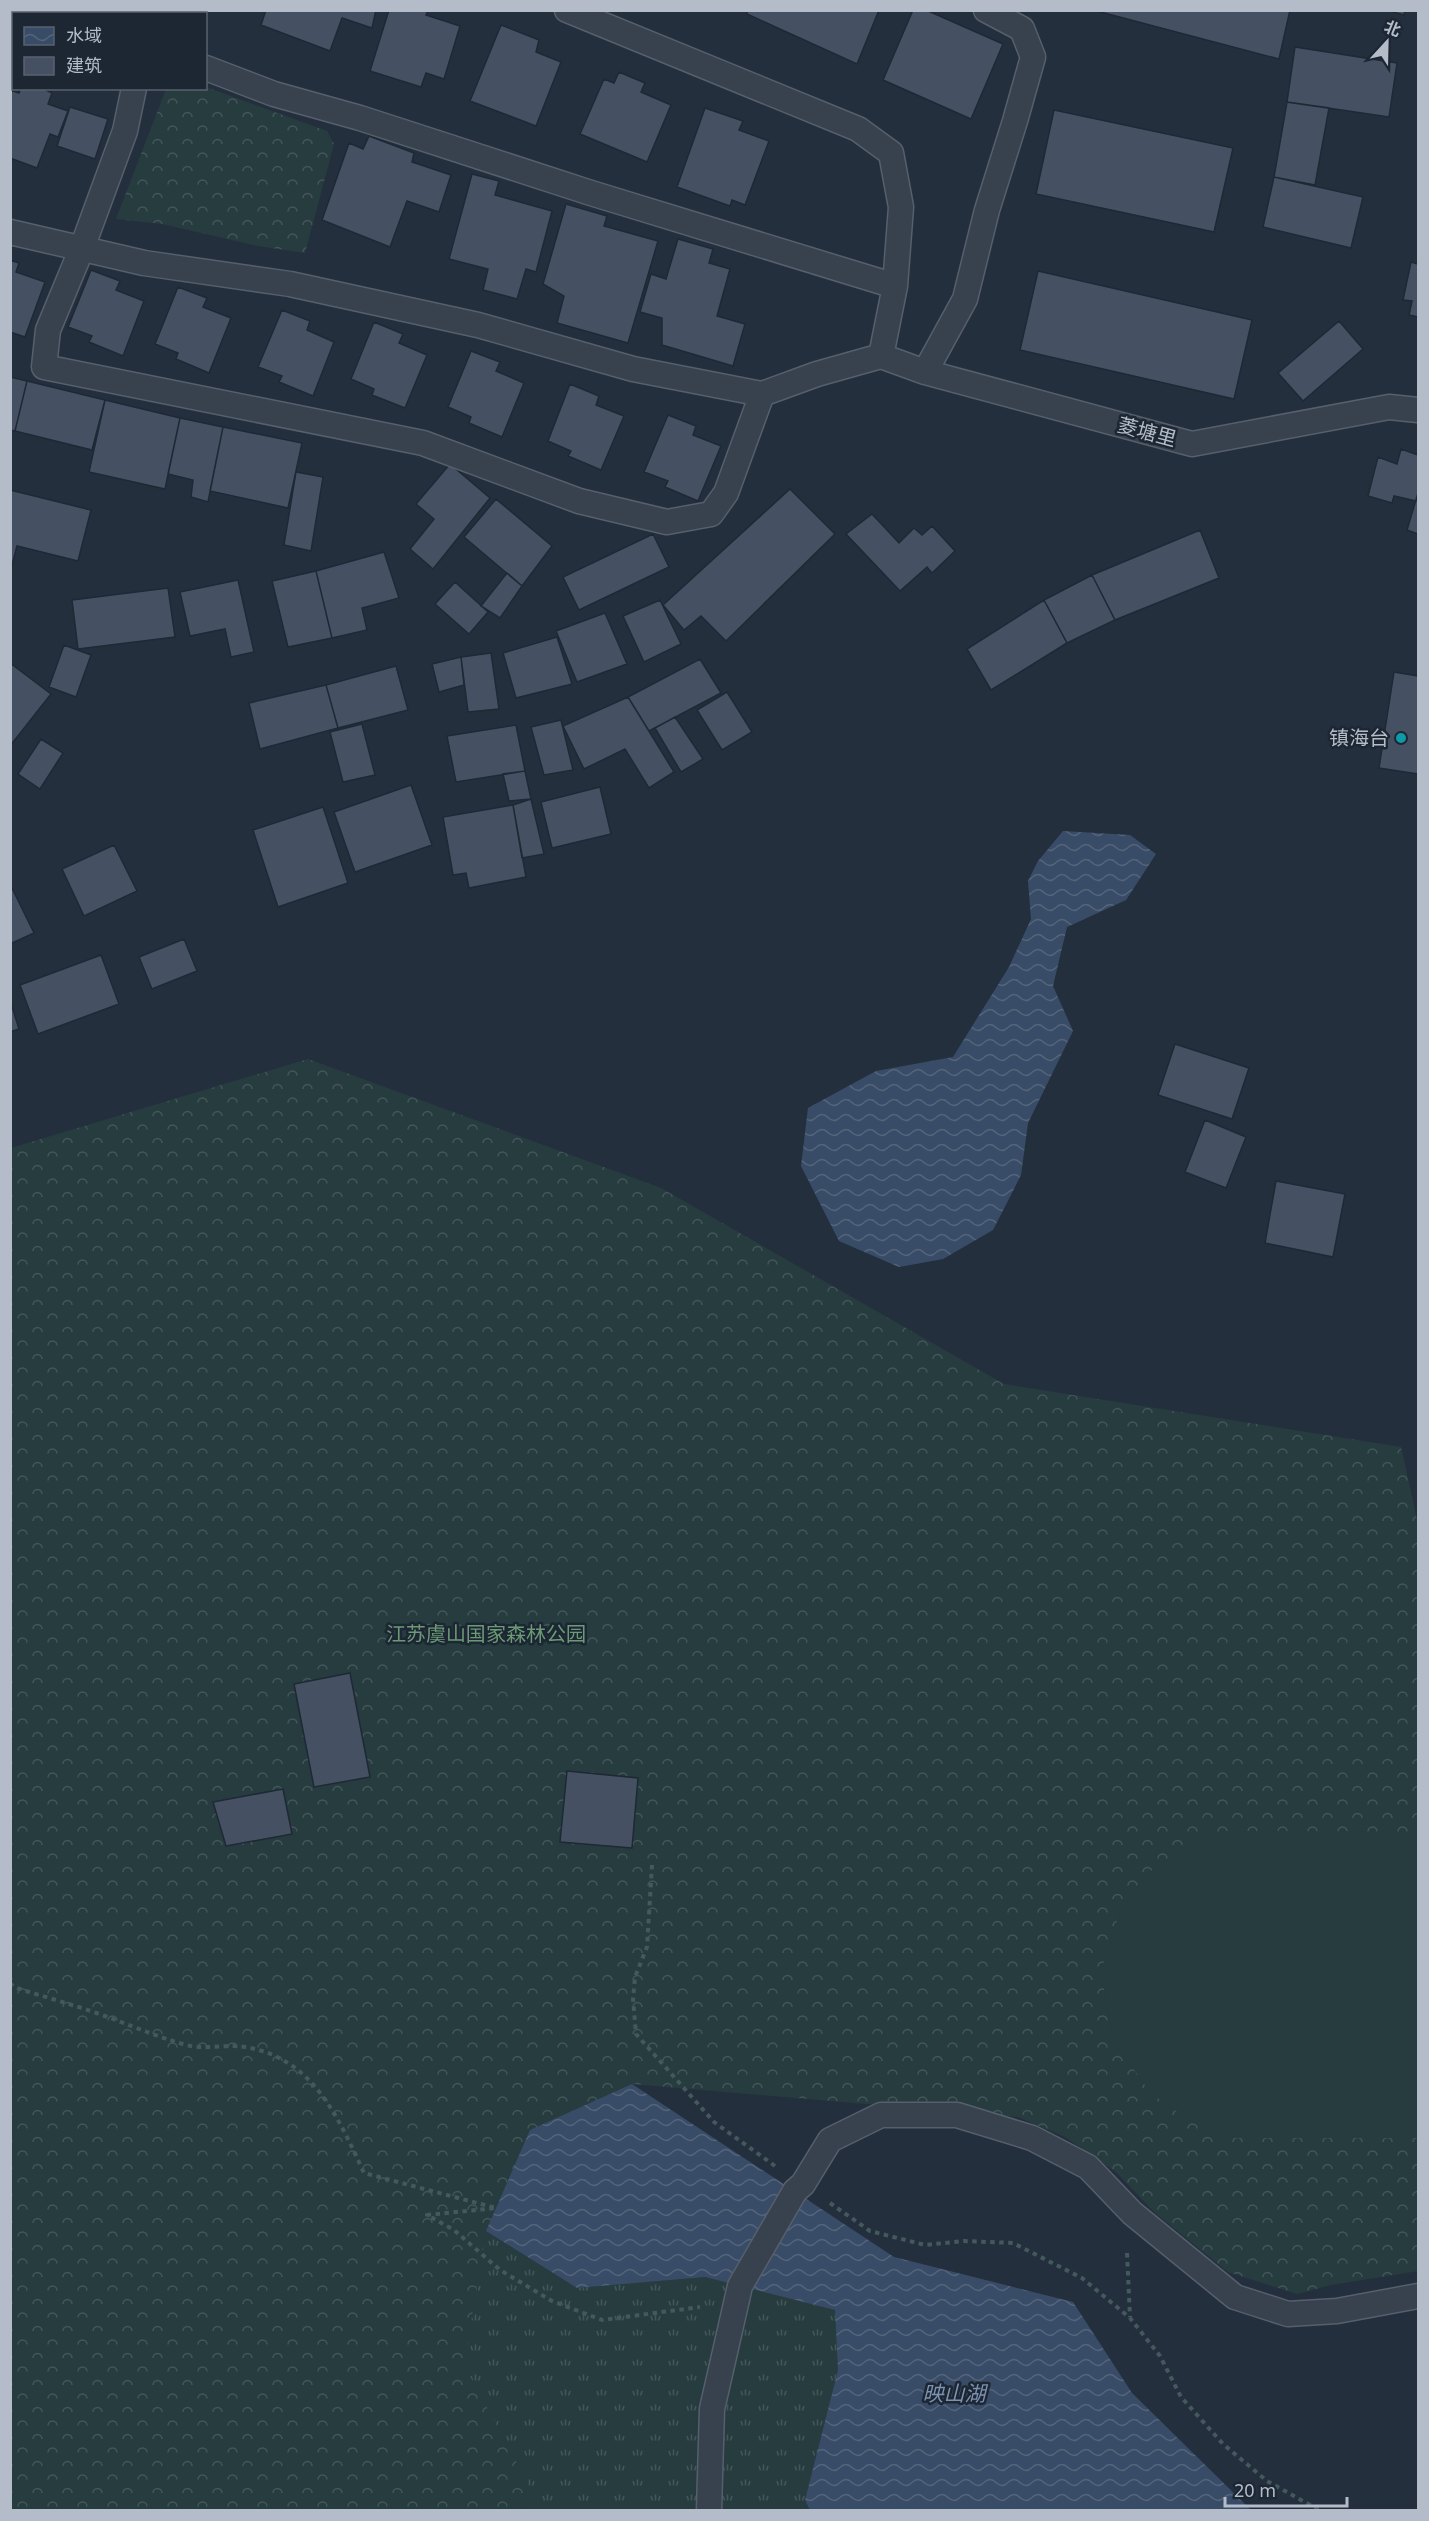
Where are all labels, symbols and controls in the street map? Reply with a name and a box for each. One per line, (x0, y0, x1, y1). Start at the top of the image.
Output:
legend (12, 12, 207, 90)
north arrow (1357, 12, 1417, 72)
text: 北 (1381, 15, 1404, 41)
text: 水域 (66, 23, 102, 47)
text: 建筑 (66, 53, 102, 77)
street label: 菱塘里 (1115, 411, 1180, 452)
place label: 镇海台 (1329, 724, 1389, 751)
marker: 镇海台 (1394, 731, 1408, 745)
park label: 江苏虞山国家森林公园 (386, 1620, 586, 1647)
water label: 映山湖 (923, 2379, 988, 2407)
scale bar (1225, 2470, 1346, 2508)
text: 20 m (1234, 2478, 1276, 2502)

